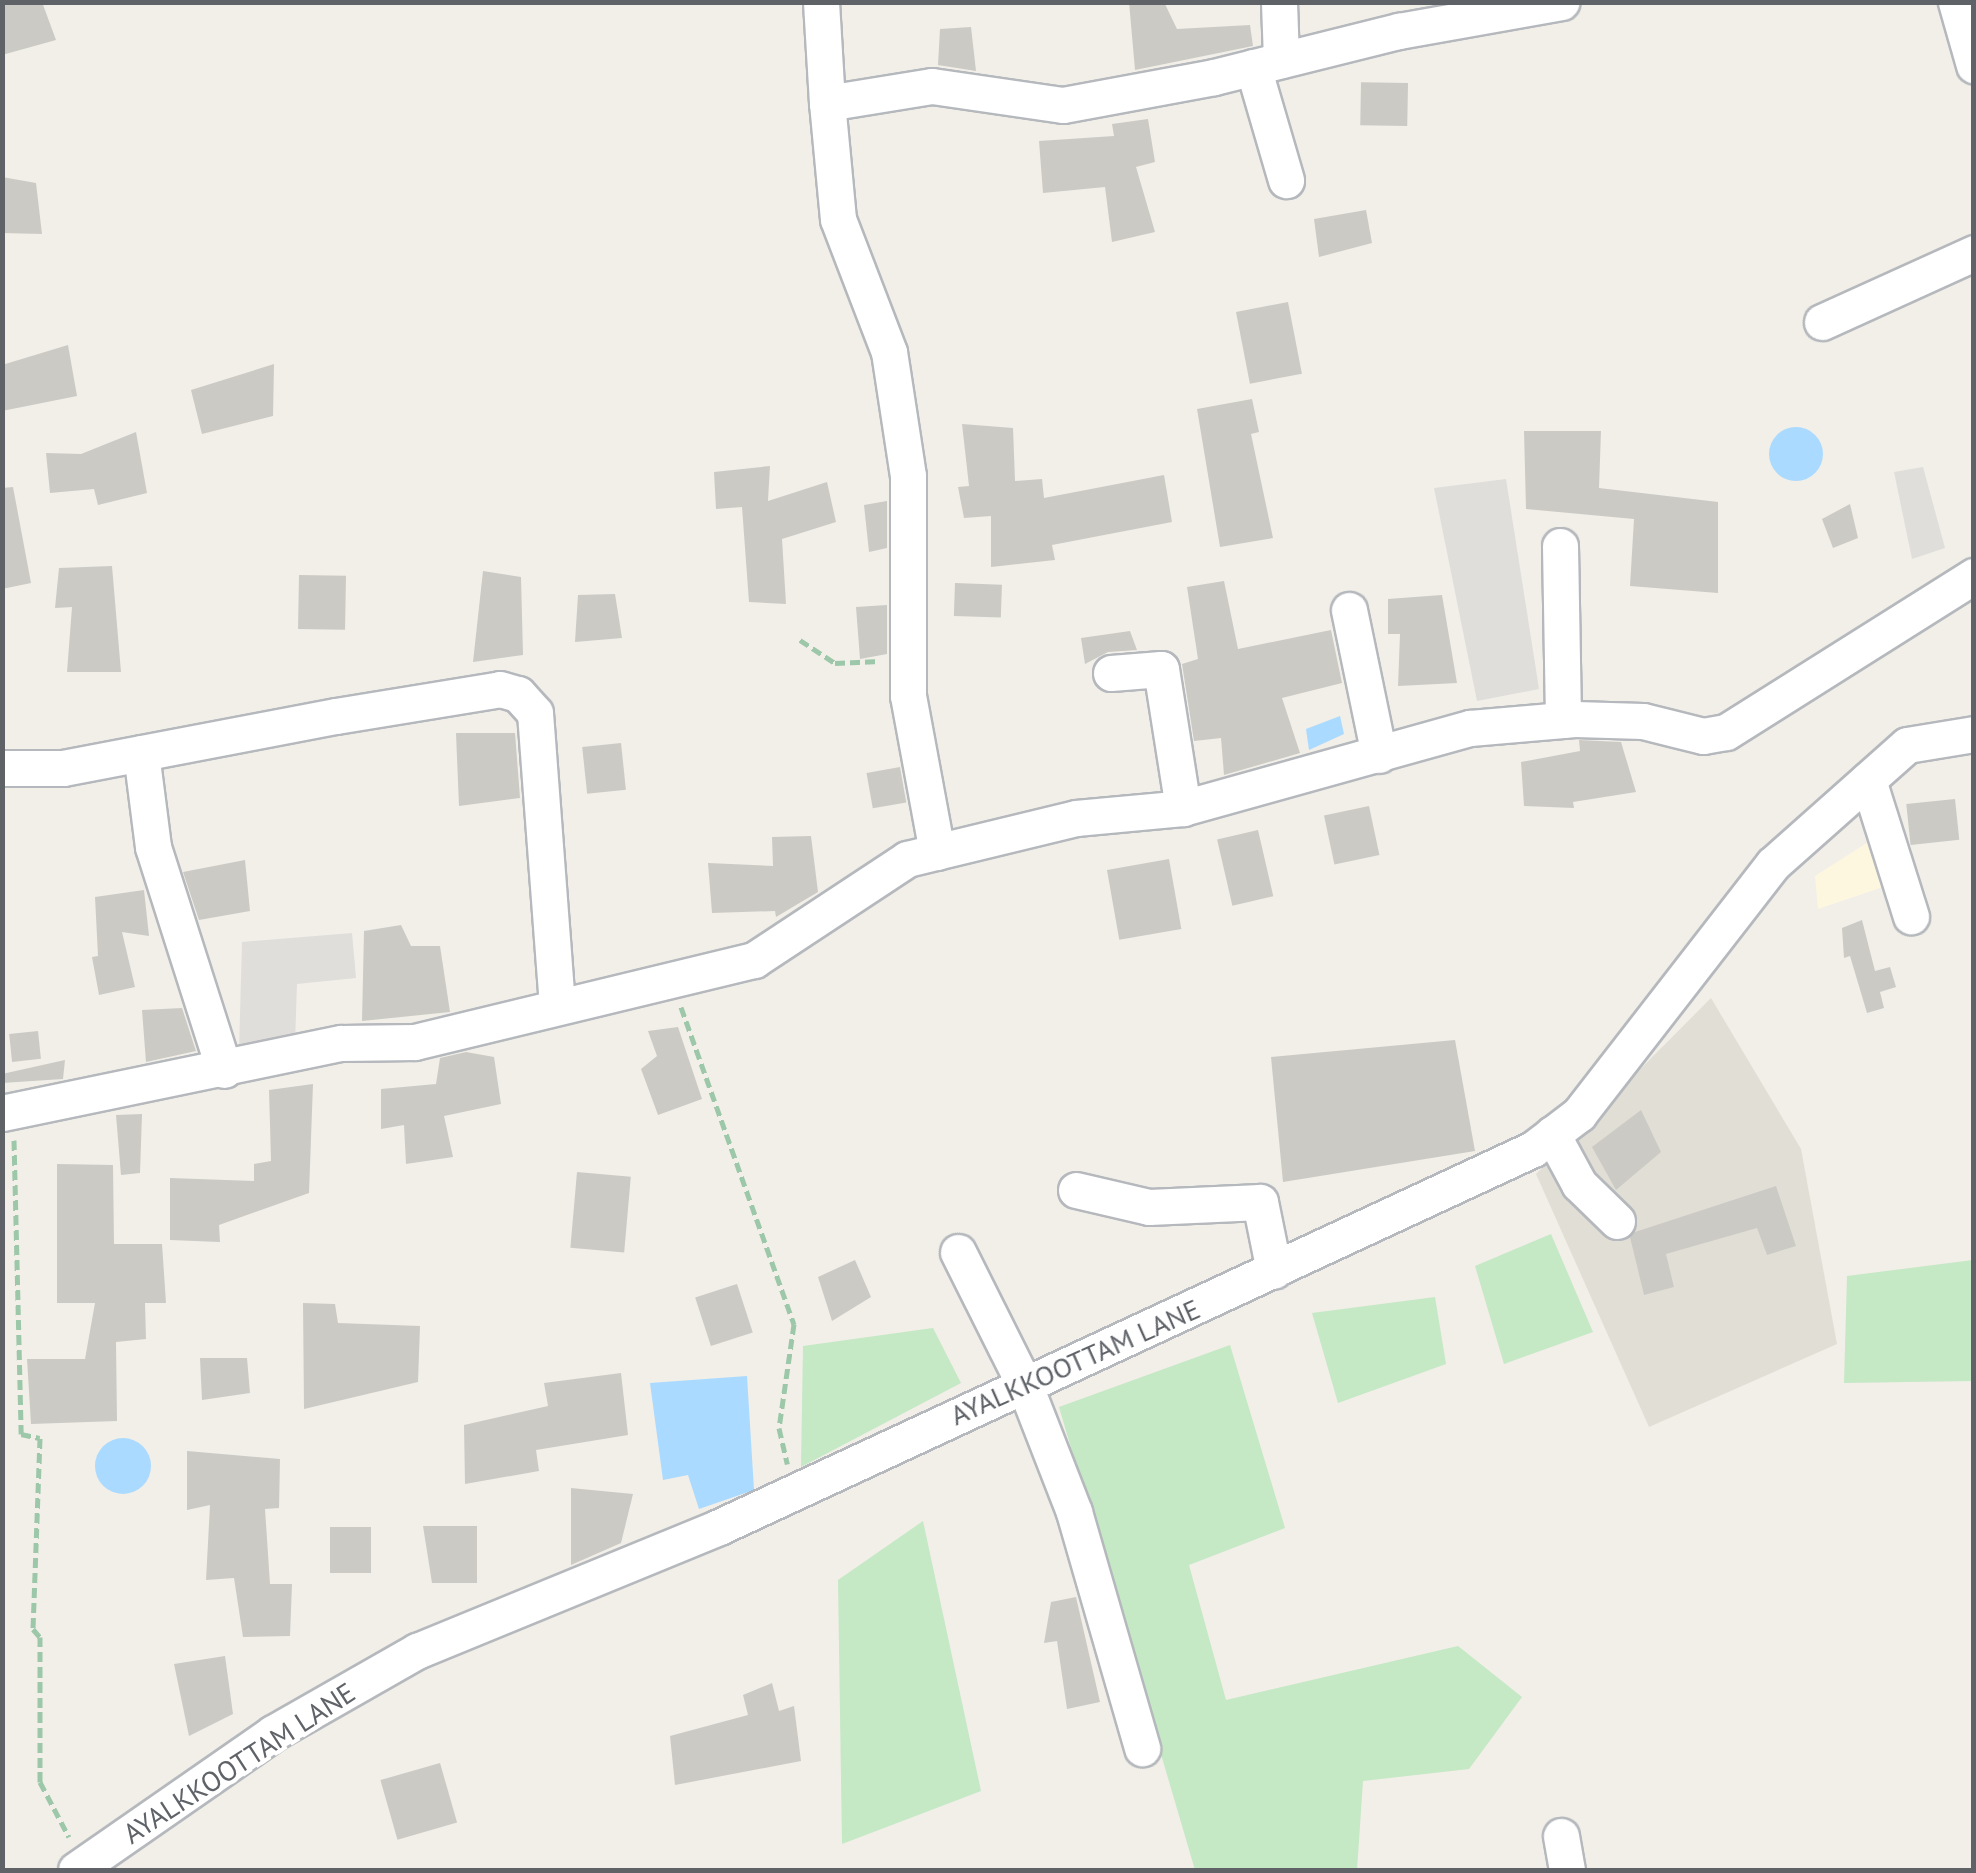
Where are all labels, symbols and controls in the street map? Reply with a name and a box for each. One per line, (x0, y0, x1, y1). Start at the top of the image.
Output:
street label: AYALKKOOTTAM LANE (945, 1292, 1205, 1432)
street label: AYALKKOOTTAM LANE (117, 1676, 361, 1850)

